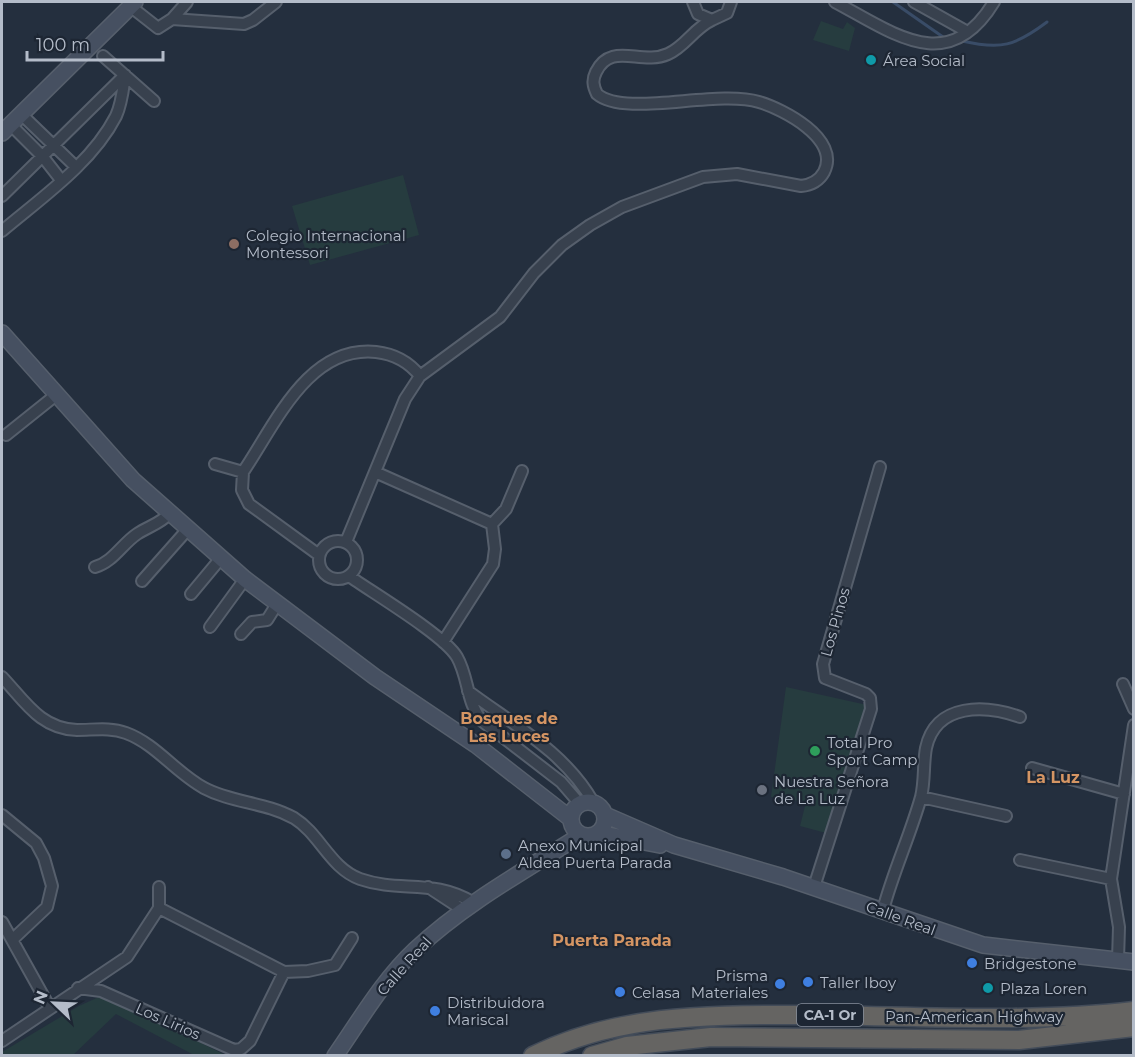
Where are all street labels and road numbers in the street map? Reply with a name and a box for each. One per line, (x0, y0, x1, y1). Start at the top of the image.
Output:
street label: Los Pinos (816, 585, 854, 659)
street label: Calle Real (863, 897, 939, 939)
street label: Calle Real (373, 933, 435, 999)
street label: Los Lirios (133, 998, 203, 1044)
road number: CA-1 Or (797, 1004, 863, 1026)
street label: Pan-American Highway (885, 1007, 1064, 1026)

